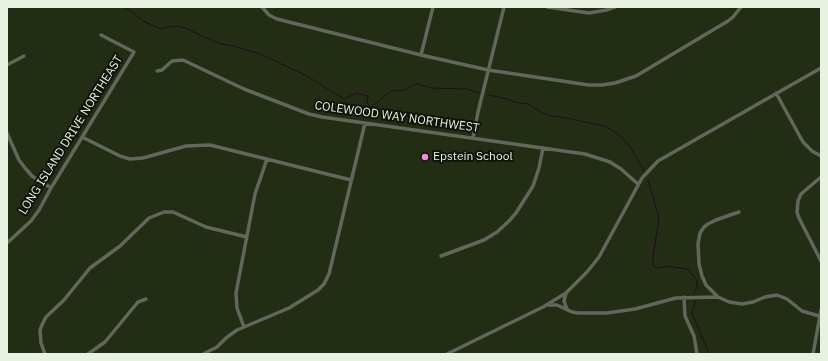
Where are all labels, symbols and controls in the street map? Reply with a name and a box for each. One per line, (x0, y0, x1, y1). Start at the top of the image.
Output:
street label: LONG ISLAND DRIVE NORTHEAST (16, 53, 126, 217)
street label: COLEWOOD WAY NORTHWEST (314, 98, 480, 136)
place label: Epstein School (433, 150, 513, 164)
marker: Epstein School (420, 152, 430, 162)

